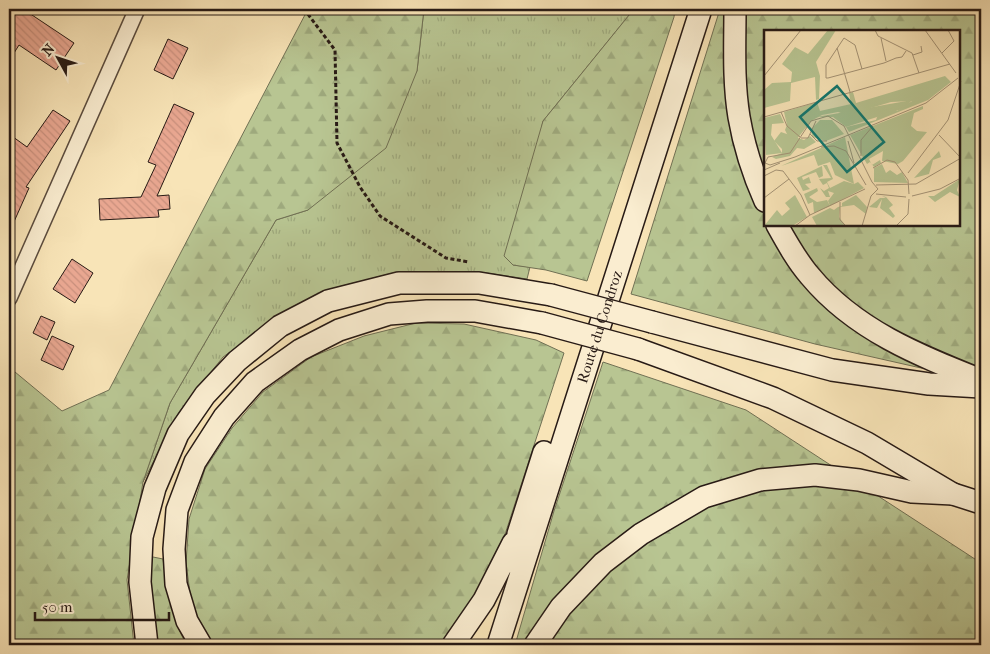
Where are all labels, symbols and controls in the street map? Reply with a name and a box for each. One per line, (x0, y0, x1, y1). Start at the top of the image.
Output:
inset map (764, 30, 960, 226)
north arrow (32, 32, 82, 82)
text: N (38, 40, 59, 59)
street label: Route du Condroz (573, 268, 626, 385)
scale bar (35, 589, 169, 621)
text: 50 m (42, 598, 73, 616)

